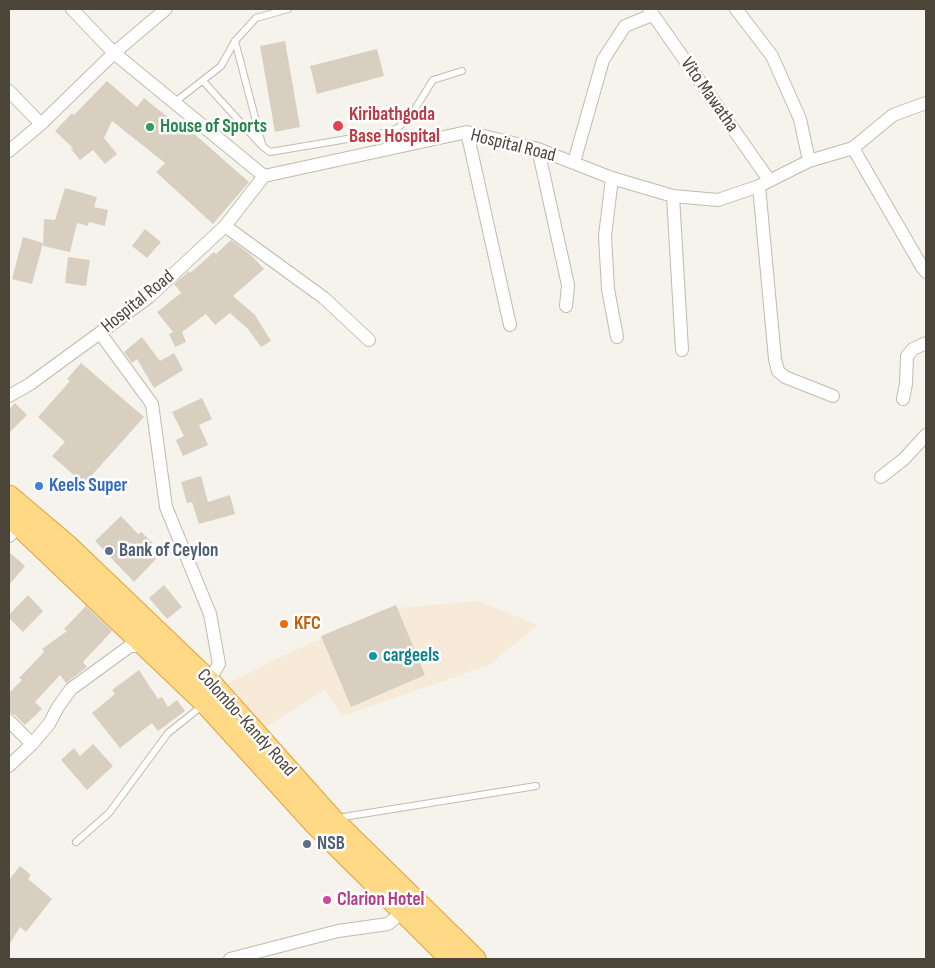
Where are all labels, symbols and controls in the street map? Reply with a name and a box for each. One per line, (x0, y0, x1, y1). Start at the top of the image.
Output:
street label: Vito Mawatha (675, 53, 743, 137)
place label: Kiribathgoda Base Hospital (349, 104, 440, 148)
place label: House of Sports (160, 116, 267, 138)
marker: Kiribathgoda Base Hospital (331, 119, 345, 133)
marker: House of Sports (144, 121, 156, 133)
street label: Hospital Road (468, 124, 558, 168)
street label: Hospital Road (97, 266, 179, 338)
place label: Keels Super (49, 475, 127, 497)
marker: Keels Super (33, 480, 45, 492)
place label: Bank of Ceylon (119, 540, 219, 562)
marker: Bank of Ceylon (103, 545, 115, 557)
place label: KFC (294, 613, 321, 635)
marker: KFC (278, 618, 290, 630)
place label: cargeels (383, 645, 439, 667)
marker: cargeels (367, 650, 379, 662)
street label: Colombo-Kandy Road (192, 664, 300, 782)
place label: NSB (317, 833, 345, 855)
marker: NSB (301, 838, 313, 850)
place label: Clarion Hotel (337, 889, 424, 911)
marker: Clarion Hotel (321, 894, 333, 906)

